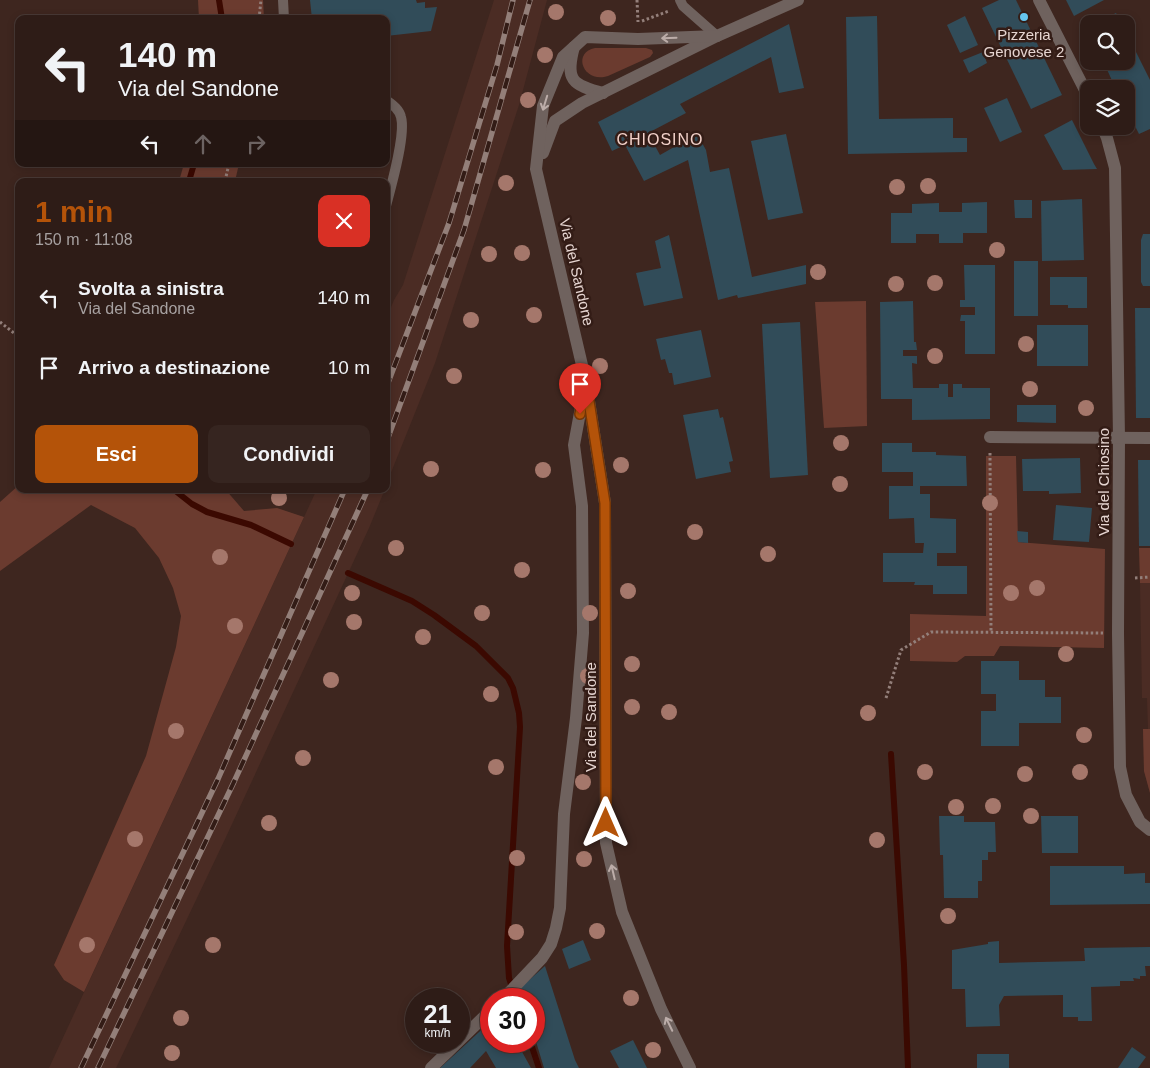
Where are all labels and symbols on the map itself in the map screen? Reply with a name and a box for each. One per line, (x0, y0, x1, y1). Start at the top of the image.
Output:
marker: Pizzeria Genovese 2 (1018, 11, 1030, 23)
place label: Pizzeria Genovese 2 (984, 26, 1064, 60)
one-way arrow (661, 33, 677, 42)
one-way arrow (540, 94, 550, 110)
district label: CHIOSINO (616, 131, 704, 148)
street label: Via del Sandone (556, 217, 598, 327)
pin (559, 363, 601, 414)
street label: Via del Chiosino (1095, 428, 1112, 536)
street label: Via del Sandone (582, 662, 599, 772)
position arrow (579, 796, 631, 848)
one-way arrow (608, 865, 617, 881)
speed limit sign: 30 (480, 988, 545, 1053)
one-way arrow (664, 1017, 673, 1032)

